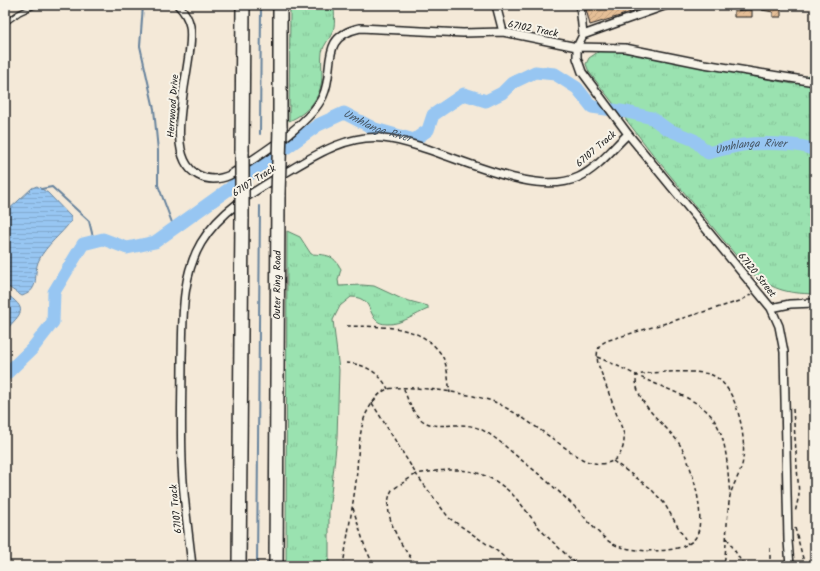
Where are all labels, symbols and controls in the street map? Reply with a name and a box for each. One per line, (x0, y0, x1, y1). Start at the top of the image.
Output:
street label: 67102 Track (507, 16, 560, 42)
street label: Herrwood Drive (163, 73, 183, 138)
water label: Umhlanga River (340, 105, 416, 148)
street label: 67107 Track (572, 127, 620, 171)
water label: Umhlanga River (713, 135, 789, 160)
street label: 67107 Track (229, 161, 279, 201)
street label: Outer Ring Road (269, 249, 286, 320)
street label: 67120 Street (734, 249, 780, 301)
street label: 67107 Track (165, 483, 187, 534)

